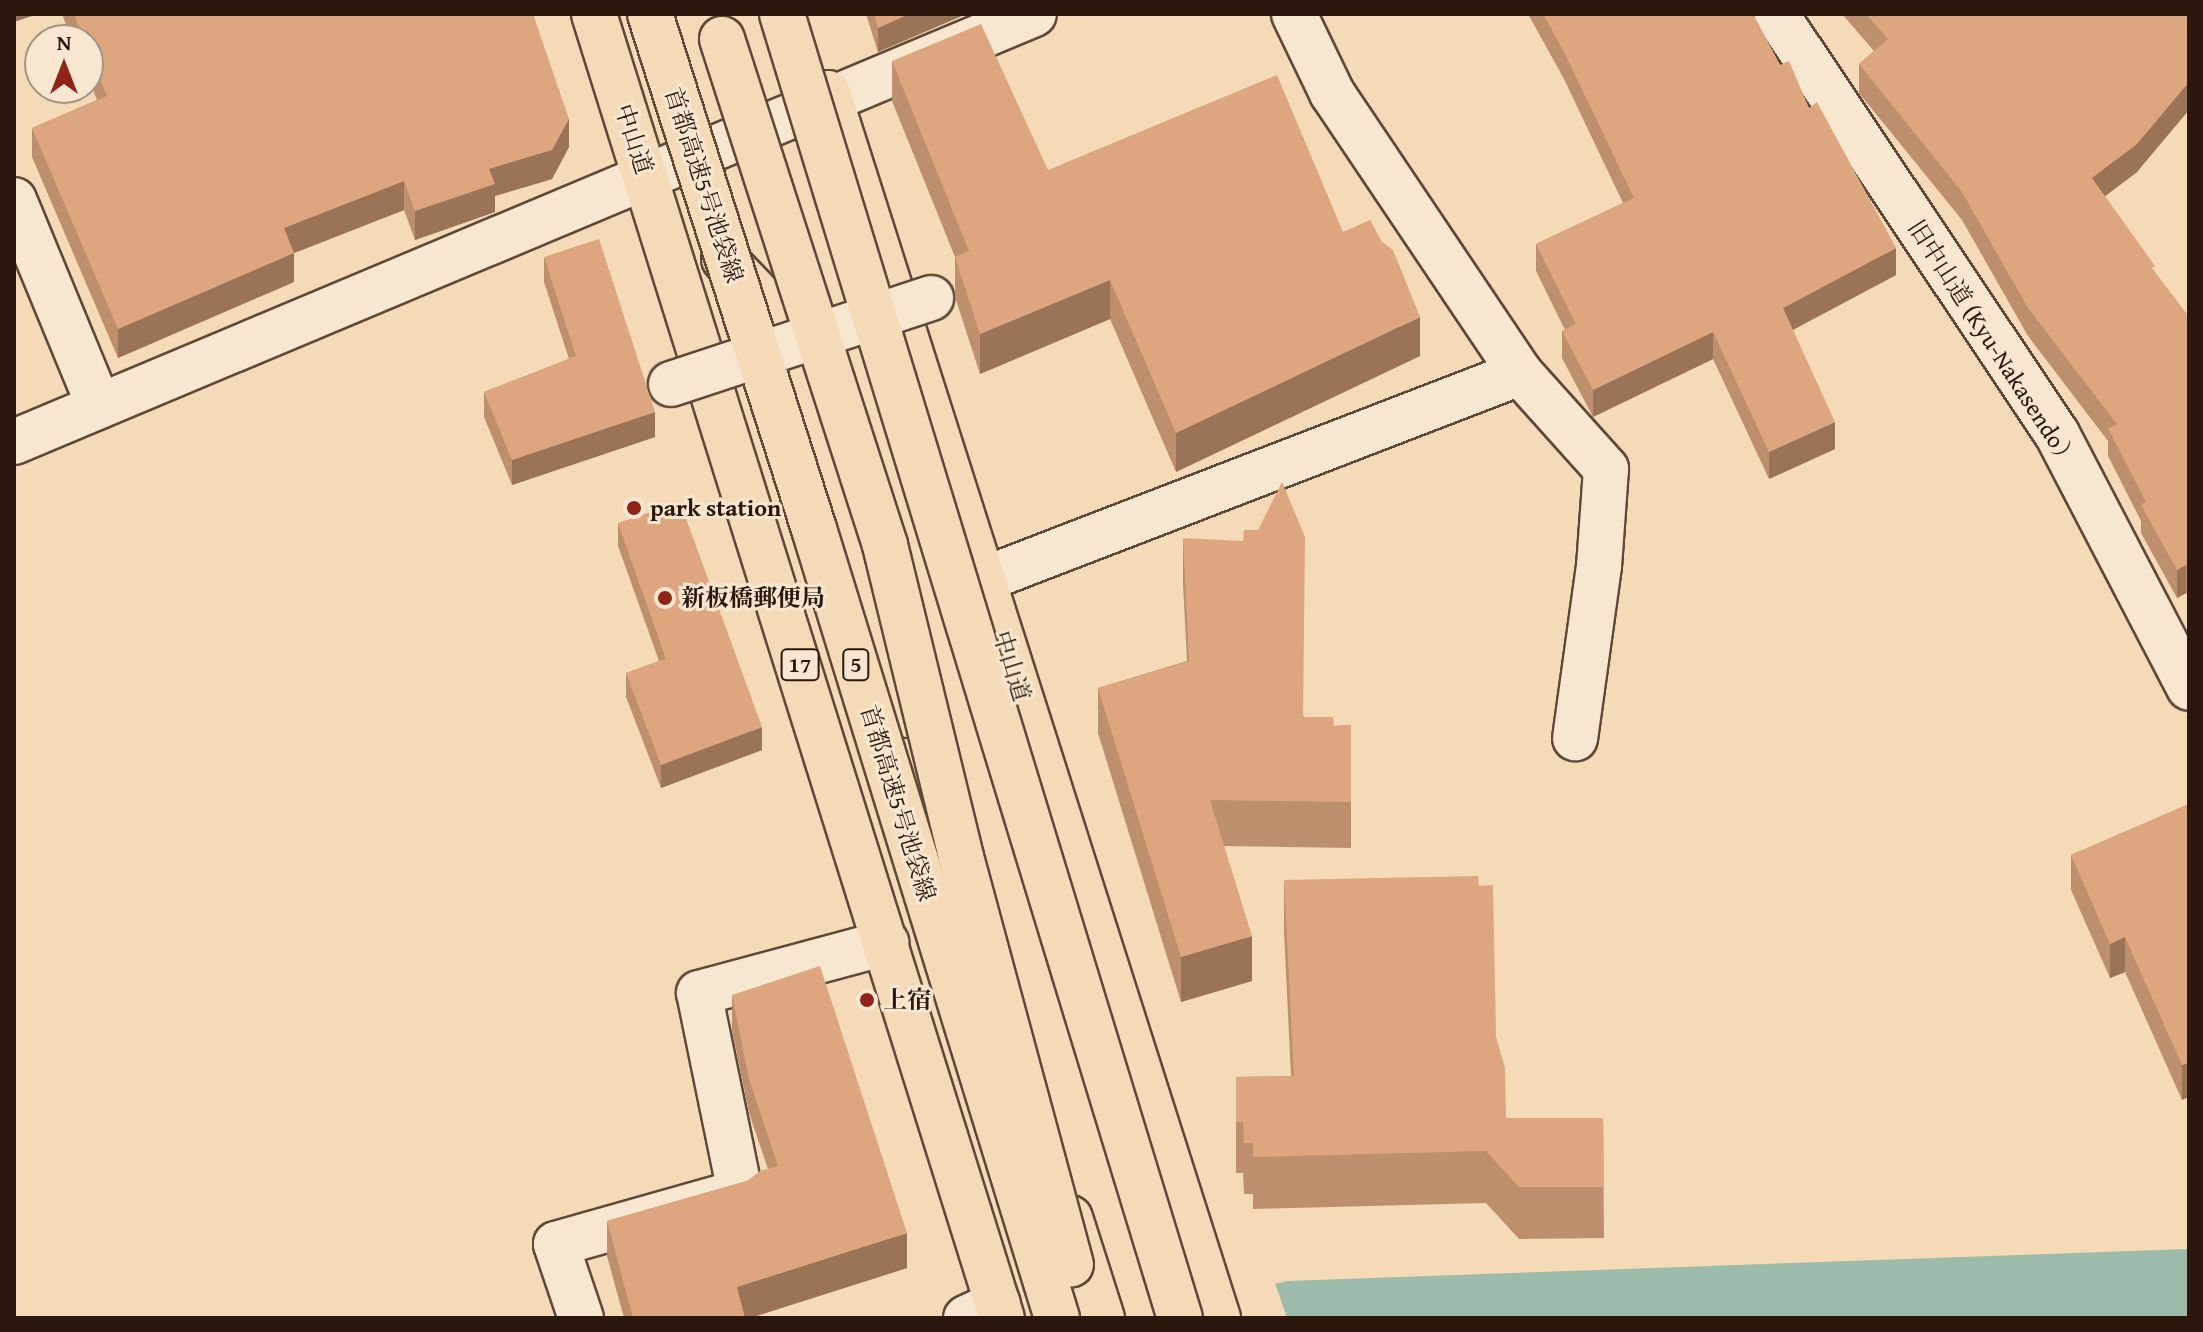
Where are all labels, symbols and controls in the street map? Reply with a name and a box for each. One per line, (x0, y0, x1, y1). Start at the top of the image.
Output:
north arrow (24, 24, 104, 104)
text: N (57, 26, 71, 58)
street label: 首都高速5号池袋線 (659, 84, 749, 286)
street label: 中山道 (609, 100, 659, 178)
street label: 旧中山道 (Kyu-Nakasendo） (1902, 214, 2084, 474)
place label: park station (650, 494, 781, 522)
marker: park station (625, 499, 643, 517)
place label: 新板橋郵便局 (681, 584, 825, 612)
marker: 新板橋郵便局 (656, 589, 674, 607)
street label: 中山道 (988, 627, 1036, 705)
road number: 17 (780, 647, 820, 683)
road number: 5 (842, 647, 870, 683)
street label: 首都高速5号池袋線 (854, 701, 942, 905)
place label: 上宿 (883, 986, 931, 1014)
marker: 上宿 (858, 991, 876, 1009)

